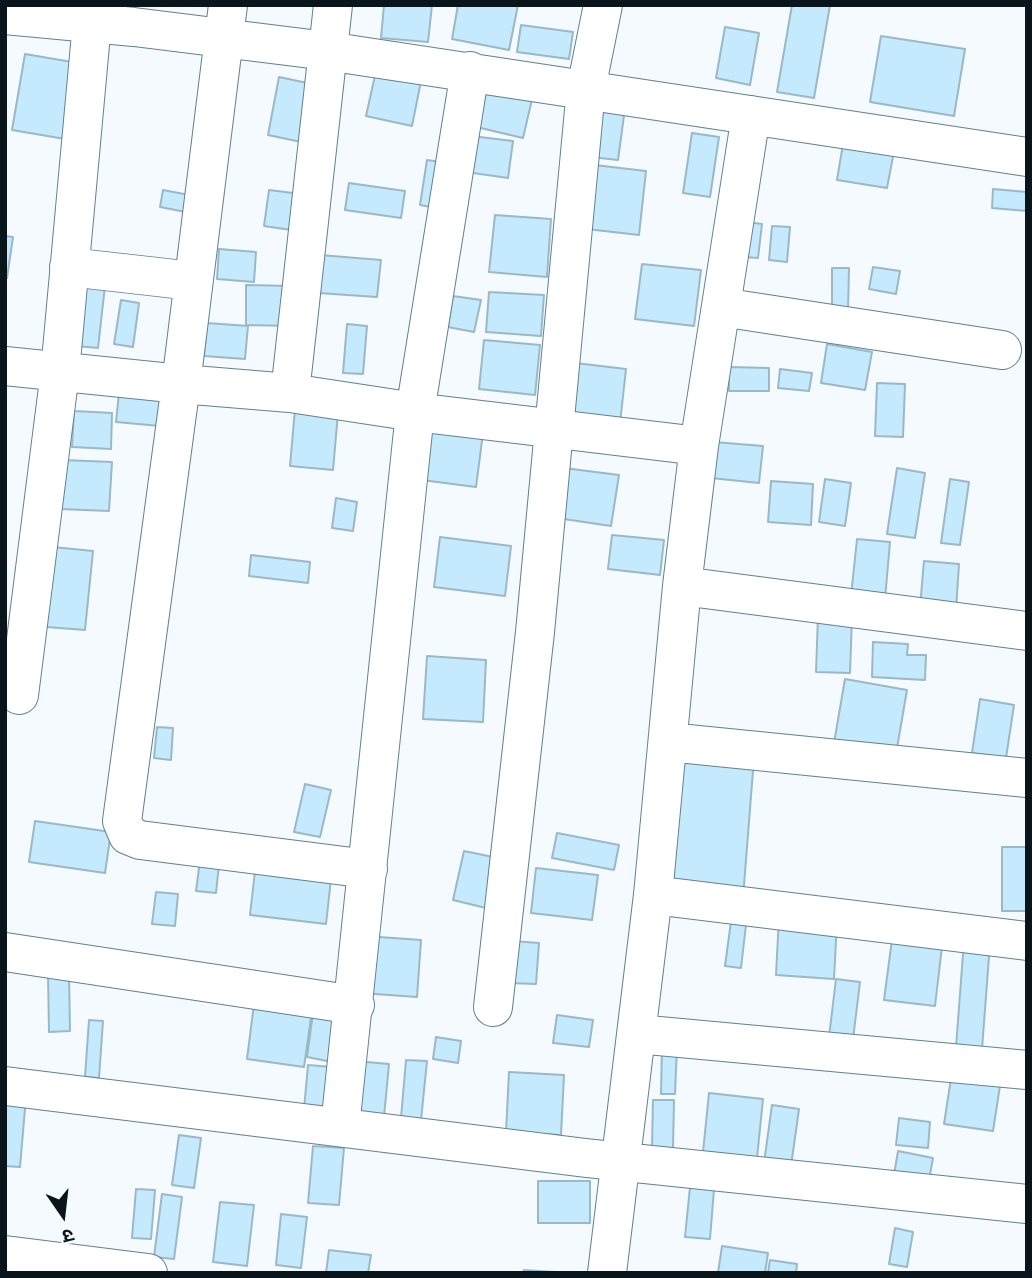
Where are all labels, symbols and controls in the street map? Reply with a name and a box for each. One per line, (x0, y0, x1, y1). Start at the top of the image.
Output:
north arrow (28, 1180, 98, 1250)
text: उ (60, 1223, 76, 1248)

